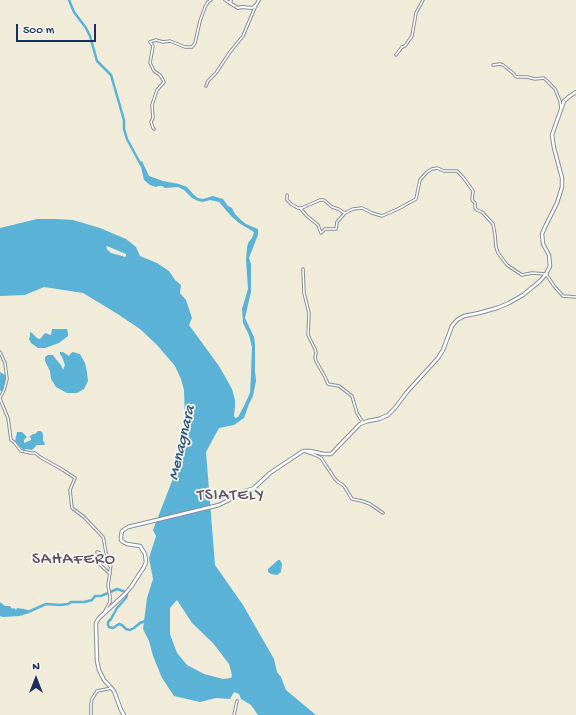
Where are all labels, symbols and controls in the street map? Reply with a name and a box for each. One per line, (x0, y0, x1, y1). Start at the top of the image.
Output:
scale bar (18, 16, 98, 42)
text: 500 m (23, 24, 54, 38)
water label: Menagnara (165, 404, 201, 482)
district label: TSIATELY (197, 486, 265, 506)
district label: SAHAFERO (32, 550, 116, 570)
north arrow (16, 659, 56, 699)
text: N (32, 661, 40, 673)

